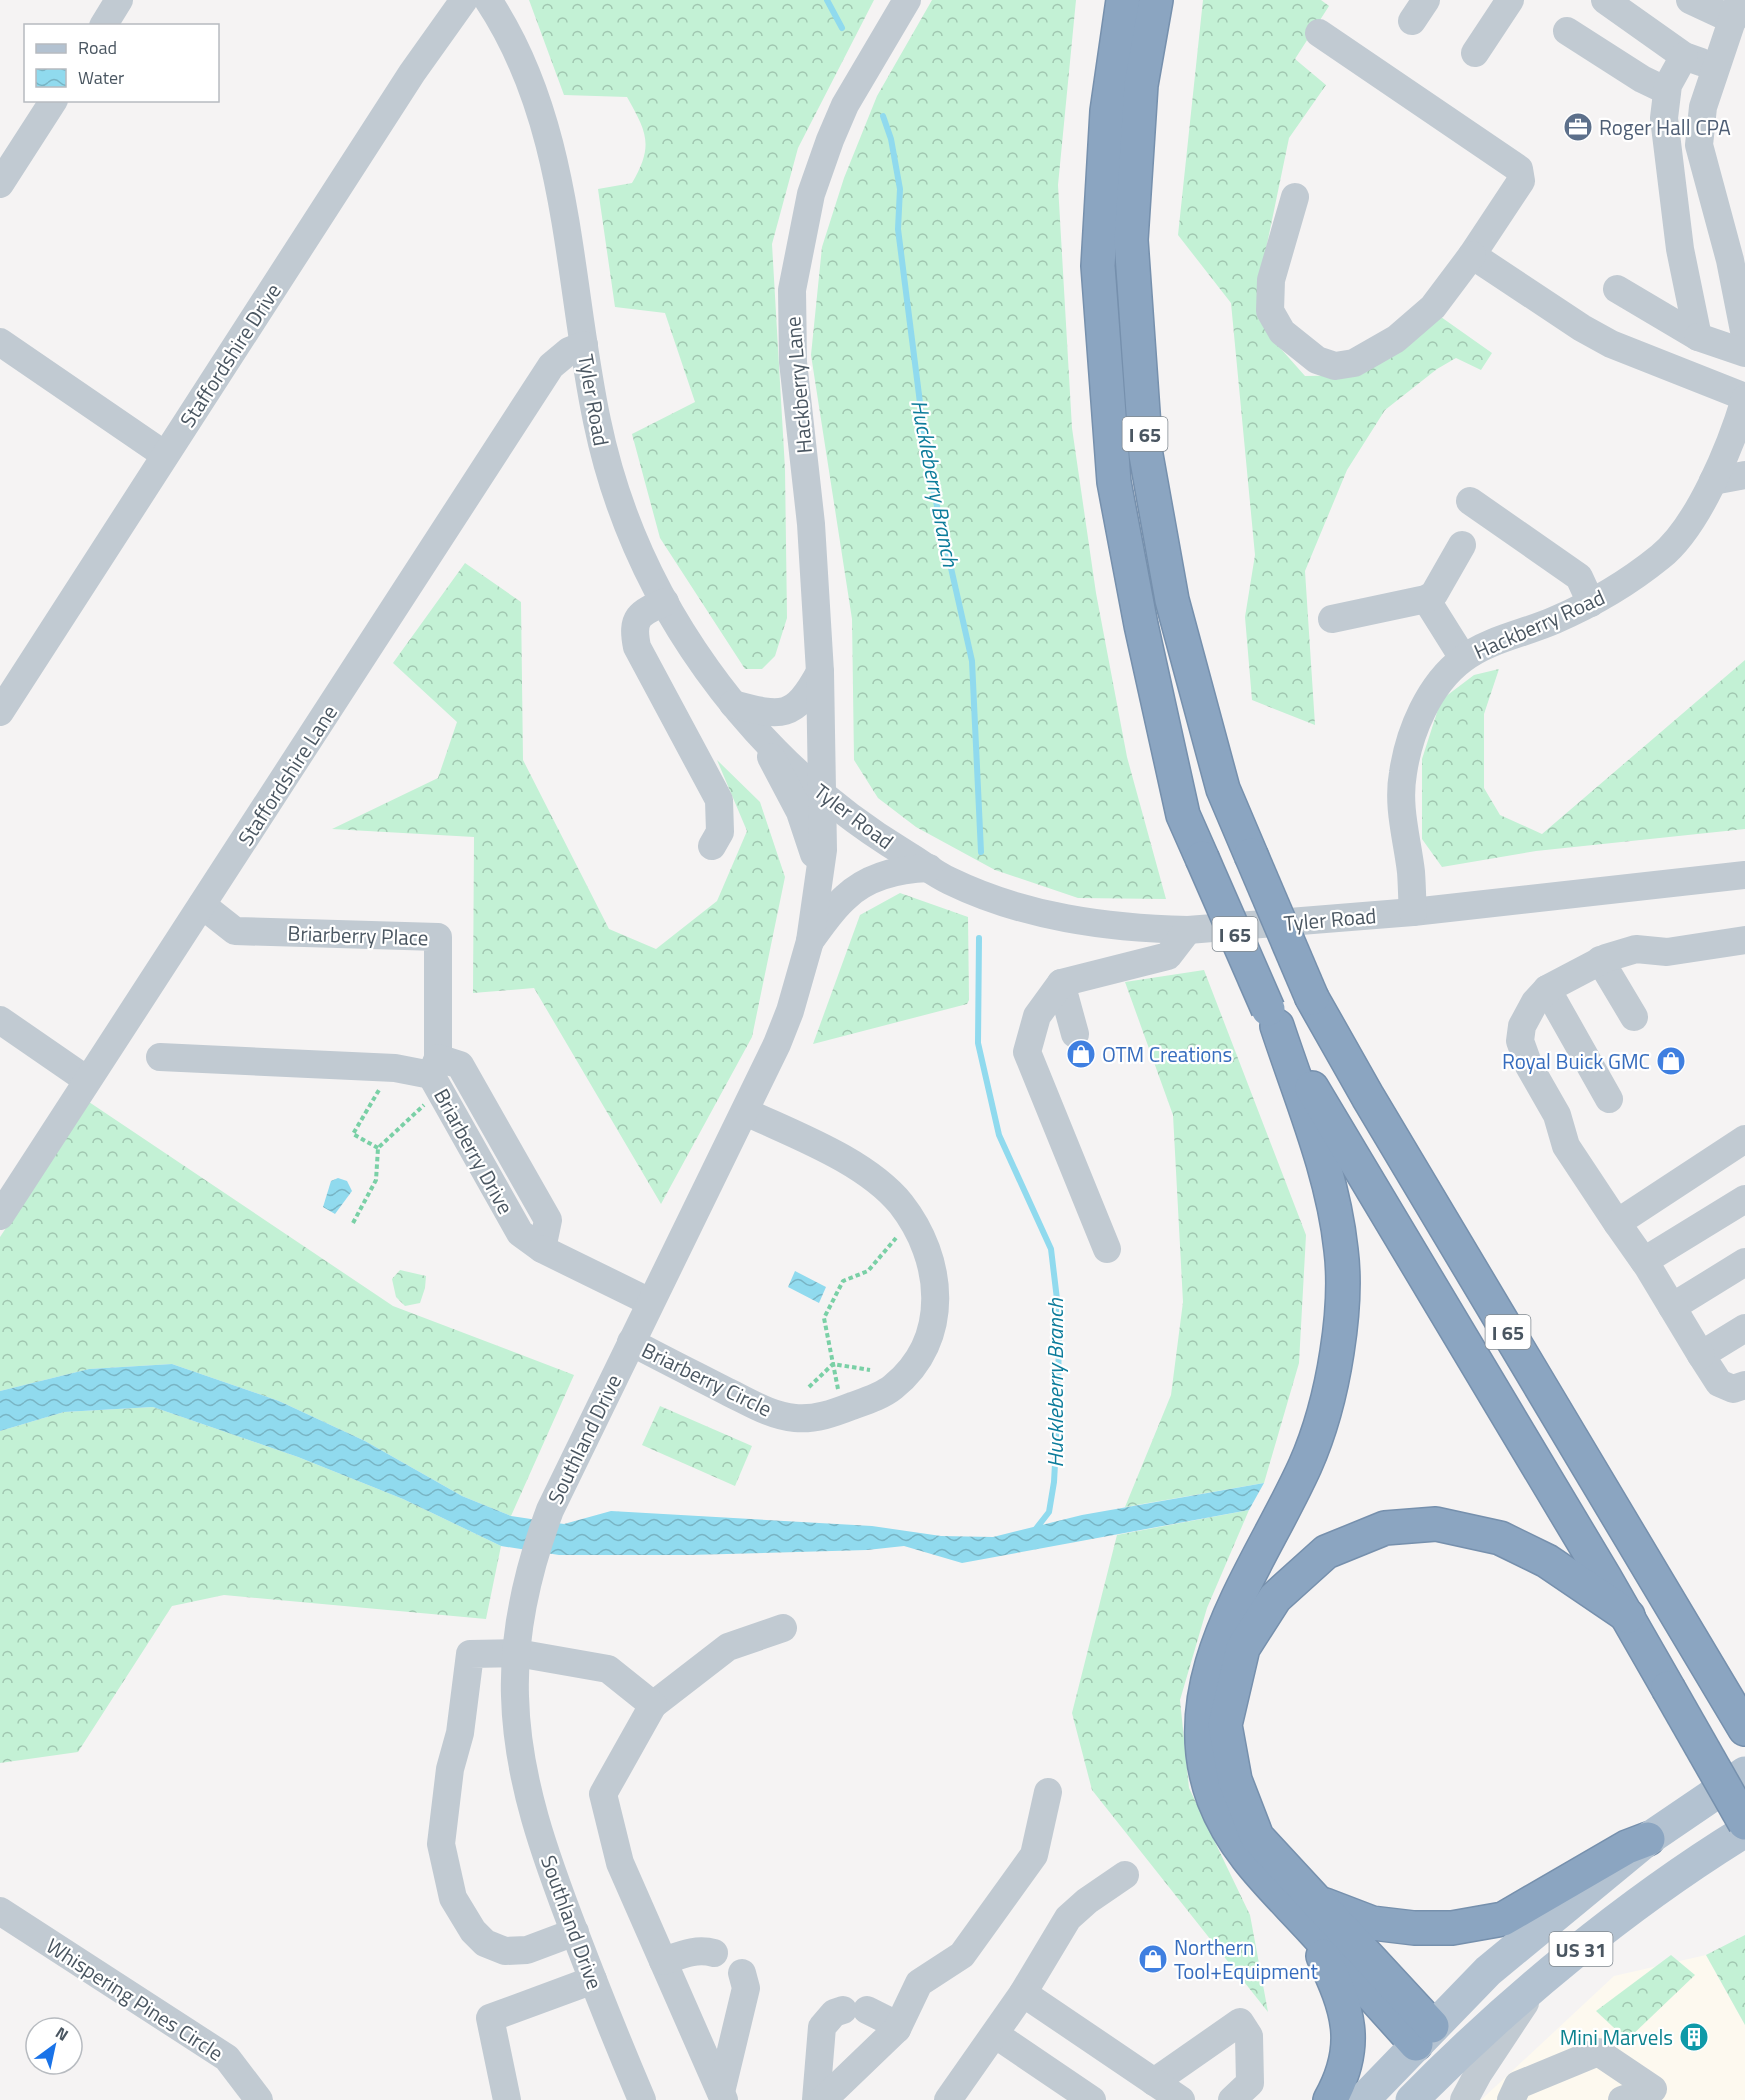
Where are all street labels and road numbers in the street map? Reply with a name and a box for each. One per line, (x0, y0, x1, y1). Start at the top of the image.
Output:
street label: Staffordshire Drive (171, 277, 289, 433)
street label: Hackberry Lane (776, 315, 820, 455)
street label: Tyler Road (570, 352, 618, 448)
road number: I 65 (1122, 417, 1168, 451)
street label: Hackberry Road (1468, 581, 1610, 667)
street label: Staffordshire Lane (229, 698, 345, 852)
street label: Tyler Road (807, 775, 901, 857)
street label: Tyler Road (1282, 899, 1378, 939)
street label: Briarberry Place (287, 917, 429, 953)
road number: I 65 (1212, 917, 1258, 951)
street label: Briarberry Drive (426, 1082, 522, 1220)
road number: I 65 (1486, 1315, 1530, 1349)
street label: Briarberry Circle (637, 1334, 777, 1424)
street label: Southland Drive (539, 1369, 629, 1509)
street label: Southland Drive (533, 1850, 611, 1994)
street label: Whispering Pines Circle (40, 1930, 230, 2068)
road number: US 31 (1550, 1932, 1612, 1966)

